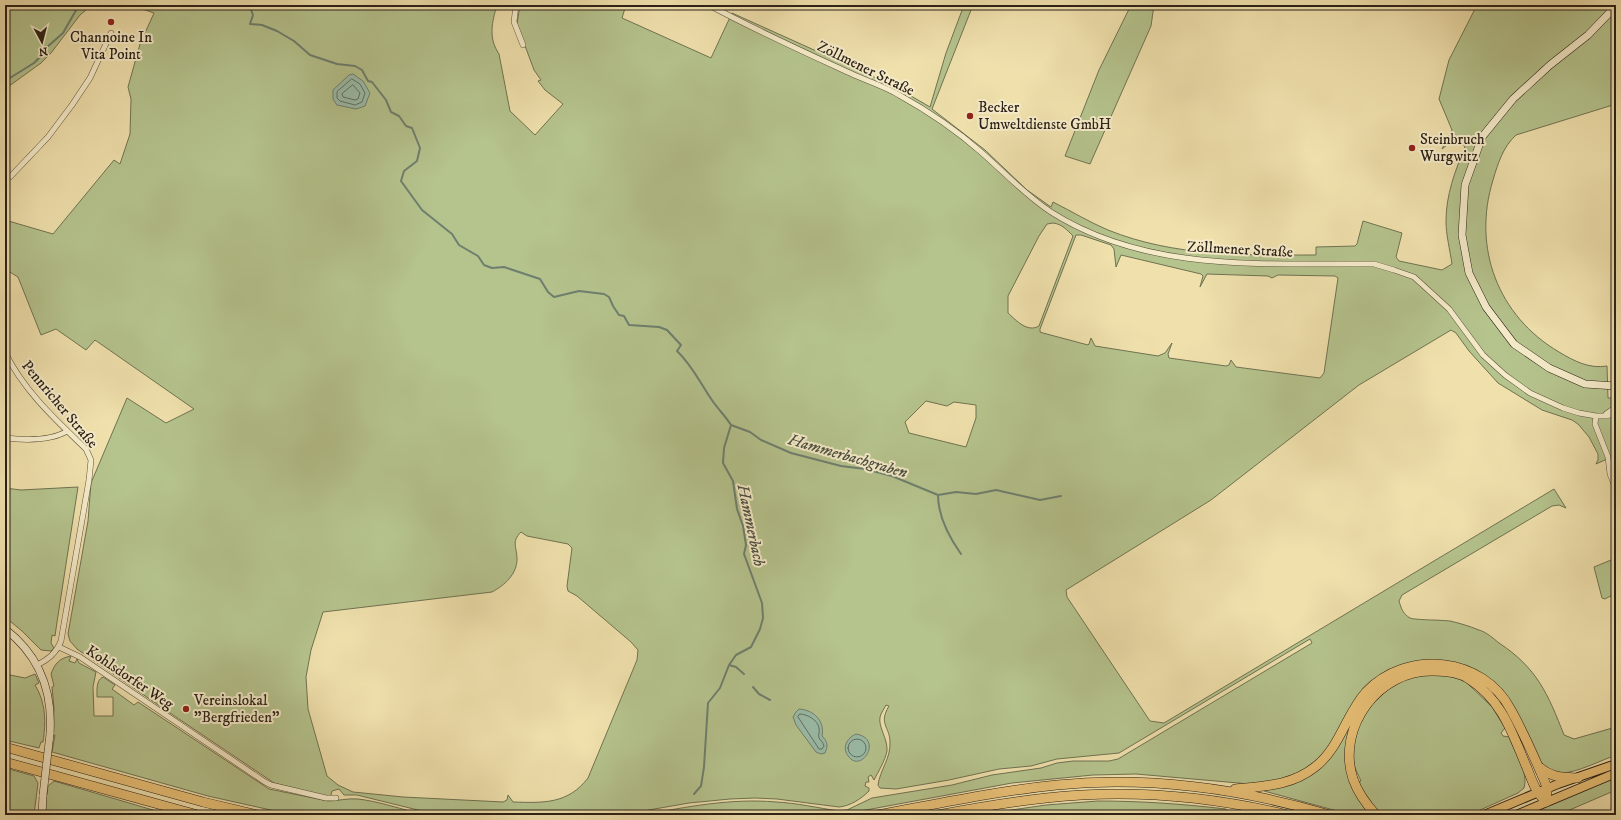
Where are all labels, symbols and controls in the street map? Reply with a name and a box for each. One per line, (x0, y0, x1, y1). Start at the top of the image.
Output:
marker: Channoine In Vita Point (106, 17, 116, 27)
north arrow (22, 22, 62, 62)
place label: Channoine In Vita Point (70, 28, 152, 64)
street label: Zöllmener Straße (814, 37, 918, 100)
text: N (38, 43, 48, 58)
place label: Becker Umweltdienste GmbH (978, 98, 1111, 134)
marker: Becker Umweltdienste GmbH (965, 111, 975, 121)
place label: Steinbruch Wurgwitz (1419, 130, 1485, 166)
marker: Steinbruch Wurgwitz (1407, 143, 1417, 153)
street label: Zöllmener Straße (1187, 237, 1293, 262)
street label: Pennricher Straße (17, 356, 102, 452)
water label: Hammerbachgraben (785, 429, 910, 483)
water label: Hammerbach (732, 481, 769, 568)
street label: Kohlsdorfer Weg (82, 641, 178, 714)
place label: Vereinslokal "Bergfrieden" (193, 691, 279, 727)
marker: Vereinslokal "Bergfrieden" (181, 704, 191, 714)

